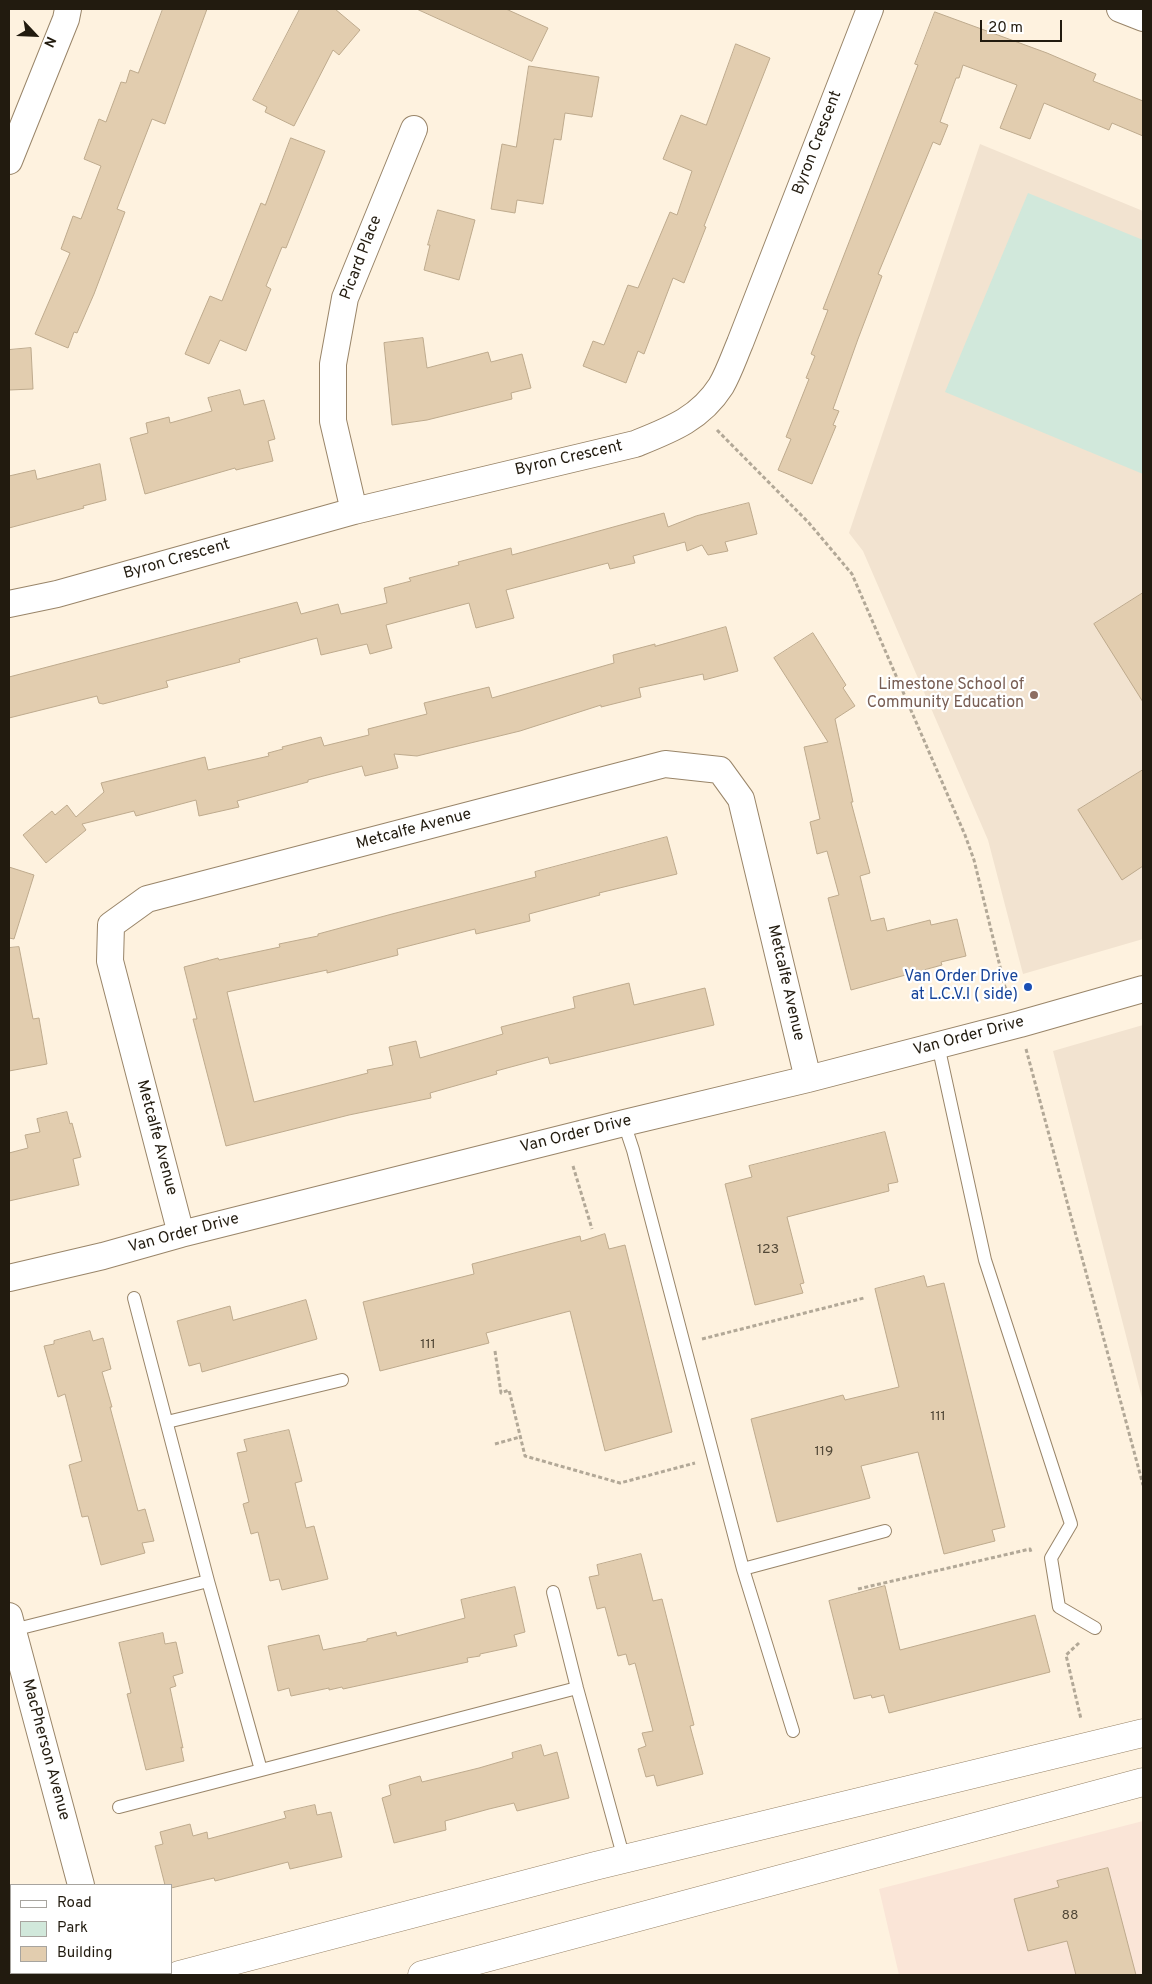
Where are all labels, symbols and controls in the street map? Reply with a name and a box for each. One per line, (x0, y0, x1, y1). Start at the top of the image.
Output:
north arrow (10, 10, 60, 60)
scale bar (982, 10, 1064, 42)
text: 20 m (988, 19, 1023, 38)
text: N (39, 33, 59, 50)
street label: Byron Crescent (789, 88, 847, 198)
street label: Picard Place (337, 213, 387, 303)
street label: Byron Crescent (513, 437, 625, 481)
street label: Byron Crescent (122, 536, 232, 584)
place label: Limestone School of Community Education (867, 676, 1024, 714)
marker: Limestone School of Community Education (1028, 689, 1040, 701)
street label: Metcalfe Avenue (354, 805, 474, 855)
street label: Metcalfe Avenue (762, 923, 808, 1043)
place label: Van Order Drive at L.C.V.I ( side) (904, 968, 1018, 1006)
marker: Van Order Drive at L.C.V.I ( side) (1022, 981, 1034, 993)
street label: Van Order Drive (911, 1013, 1027, 1061)
street label: Metcalfe Avenue (131, 1078, 181, 1198)
street label: Van Order Drive (518, 1112, 634, 1158)
street label: Van Order Drive (126, 1210, 242, 1258)
house number: 123 (757, 1242, 779, 1258)
house number: 111 (420, 1337, 436, 1353)
house number: 111 (930, 1409, 946, 1425)
house number: 119 (815, 1444, 833, 1460)
street label: MacPherson Avenue (17, 1677, 73, 1823)
legend (10, 1884, 172, 1974)
text: Road (57, 1894, 92, 1913)
house number: 88 (1061, 1908, 1079, 1924)
text: Park (57, 1919, 88, 1938)
text: Building (57, 1944, 112, 1963)

